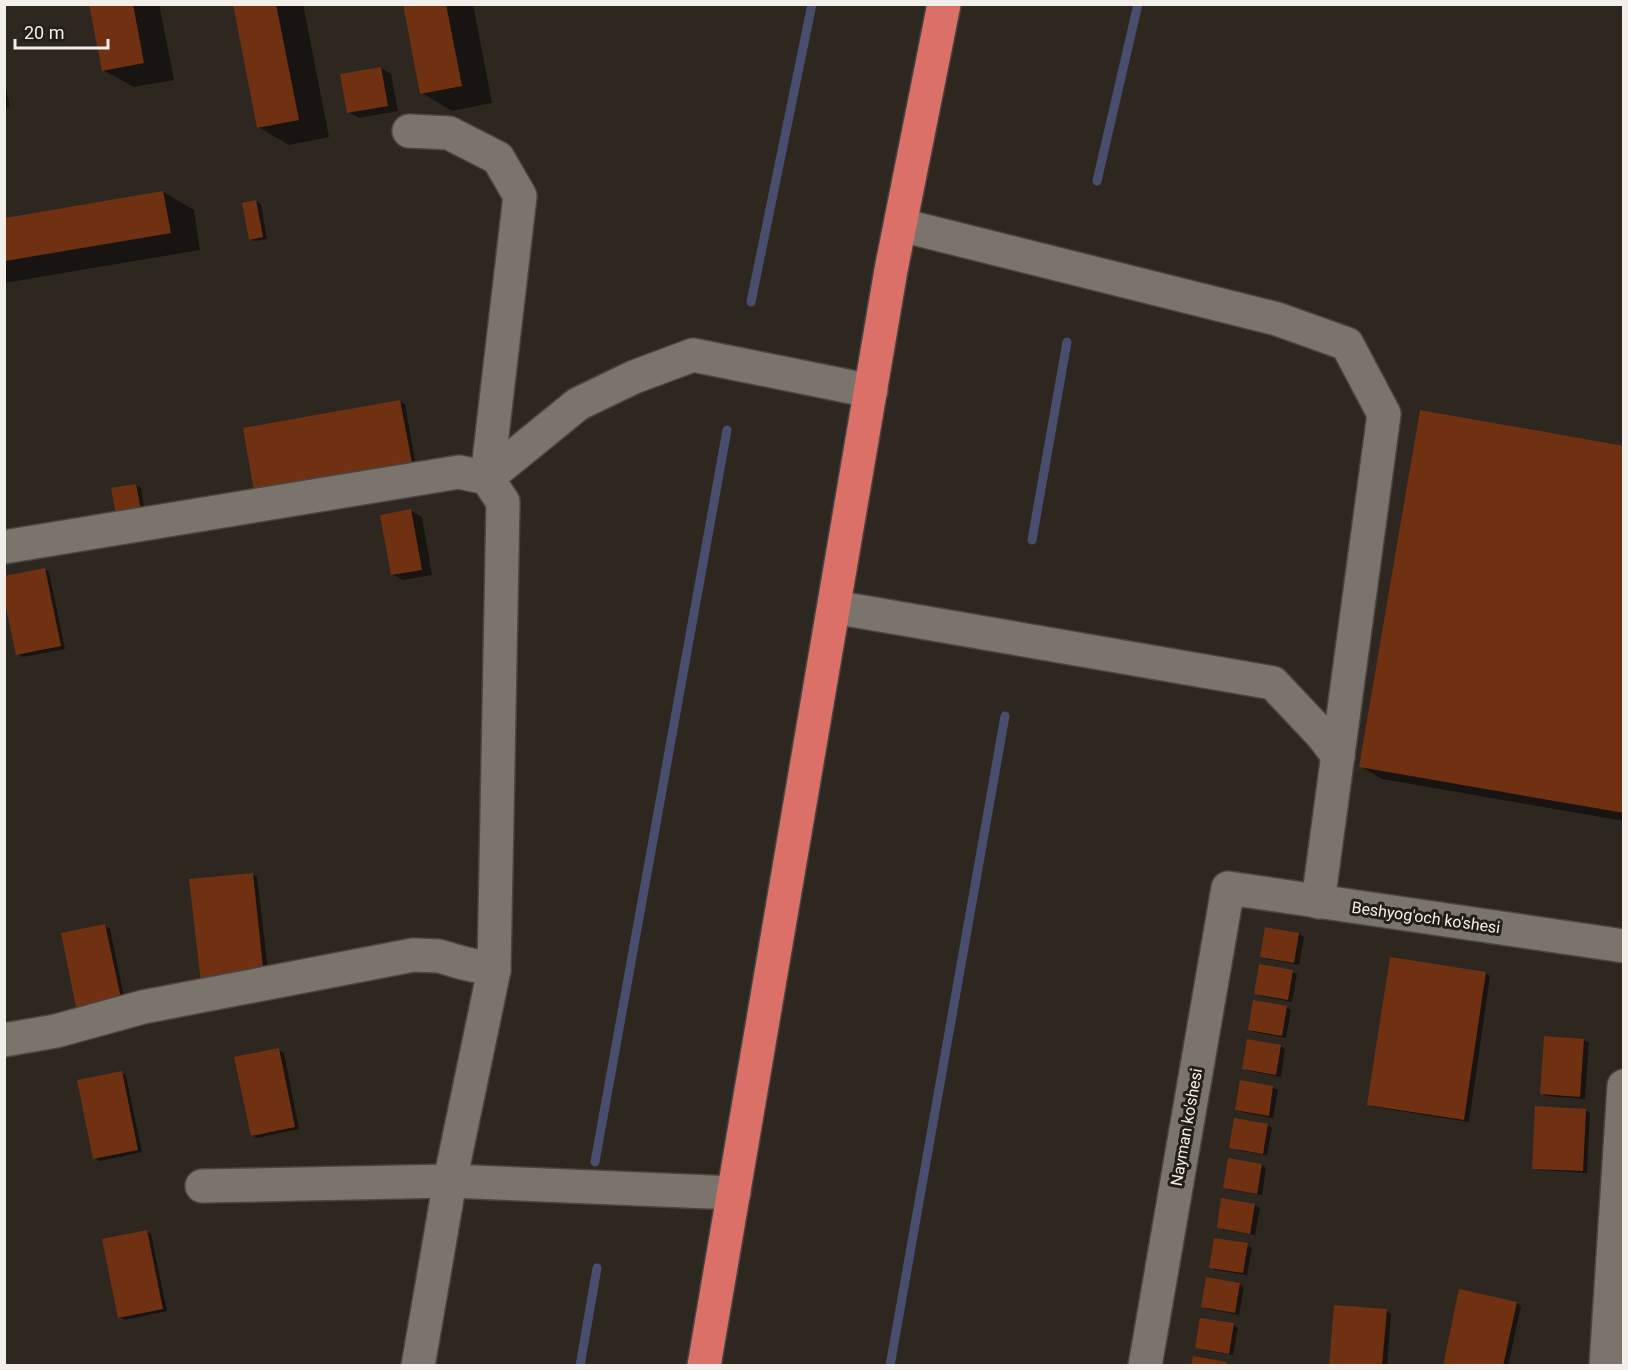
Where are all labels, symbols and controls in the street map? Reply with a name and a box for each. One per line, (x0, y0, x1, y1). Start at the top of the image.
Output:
scale bar (15, 12, 108, 50)
text: 20 m (24, 22, 64, 43)
street label: Beshyog'och ko'shesi (1350, 898, 1501, 937)
street label: Nayman ko'shesi (1167, 1067, 1206, 1187)

